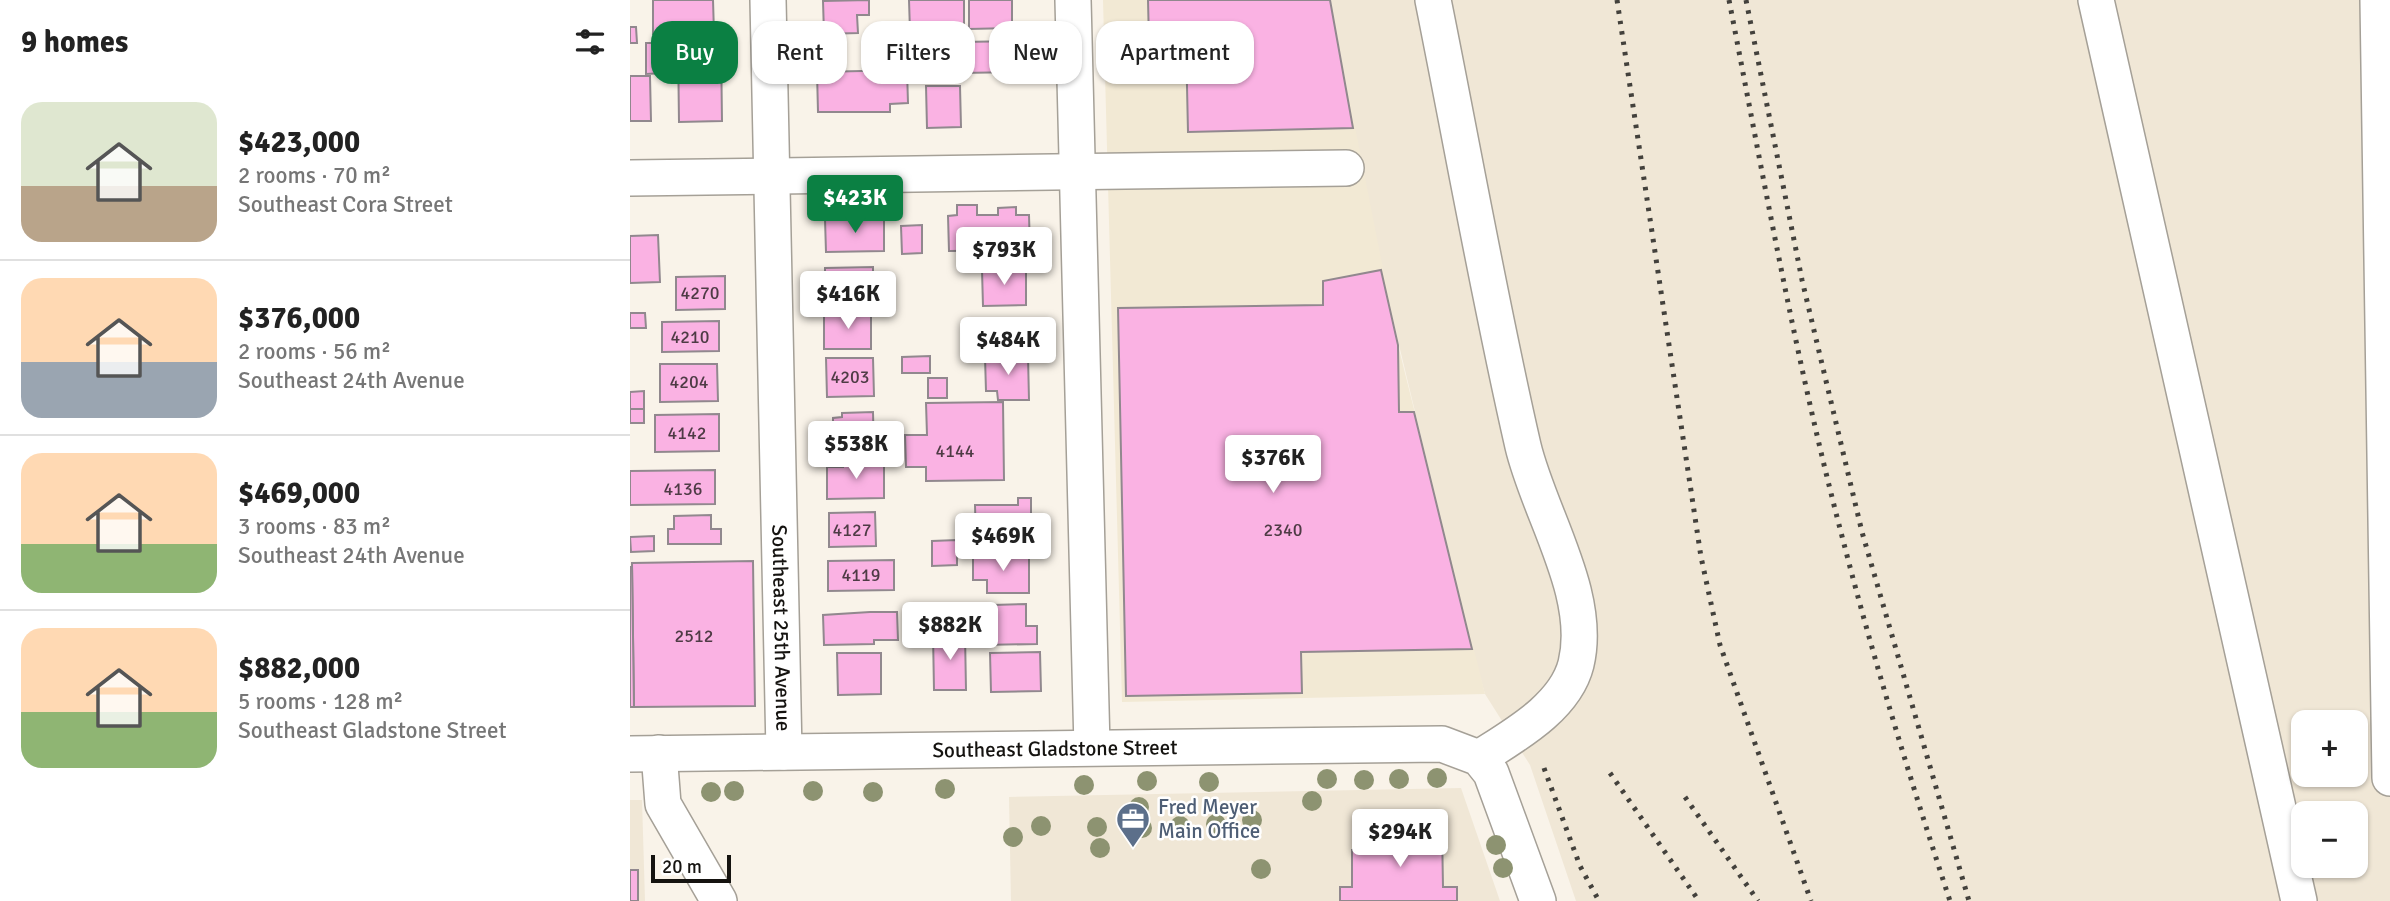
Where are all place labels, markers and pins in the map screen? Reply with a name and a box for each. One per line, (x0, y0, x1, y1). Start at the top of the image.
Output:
pin: $423K (806, 176, 904, 235)
pin: $793K (955, 228, 1053, 287)
pin: $416K (799, 272, 897, 331)
pin: $484K (959, 318, 1057, 377)
pin: $538K (807, 421, 905, 481)
pin: $376K (1224, 435, 1322, 495)
pin: $469K (954, 514, 1052, 573)
pin: $882K (901, 602, 999, 662)
place label: Fred Meyer Main Office (1158, 794, 1260, 844)
office icon: Fred Meyer Main Office (1114, 800, 1152, 849)
pin: $294K (1351, 810, 1449, 869)

